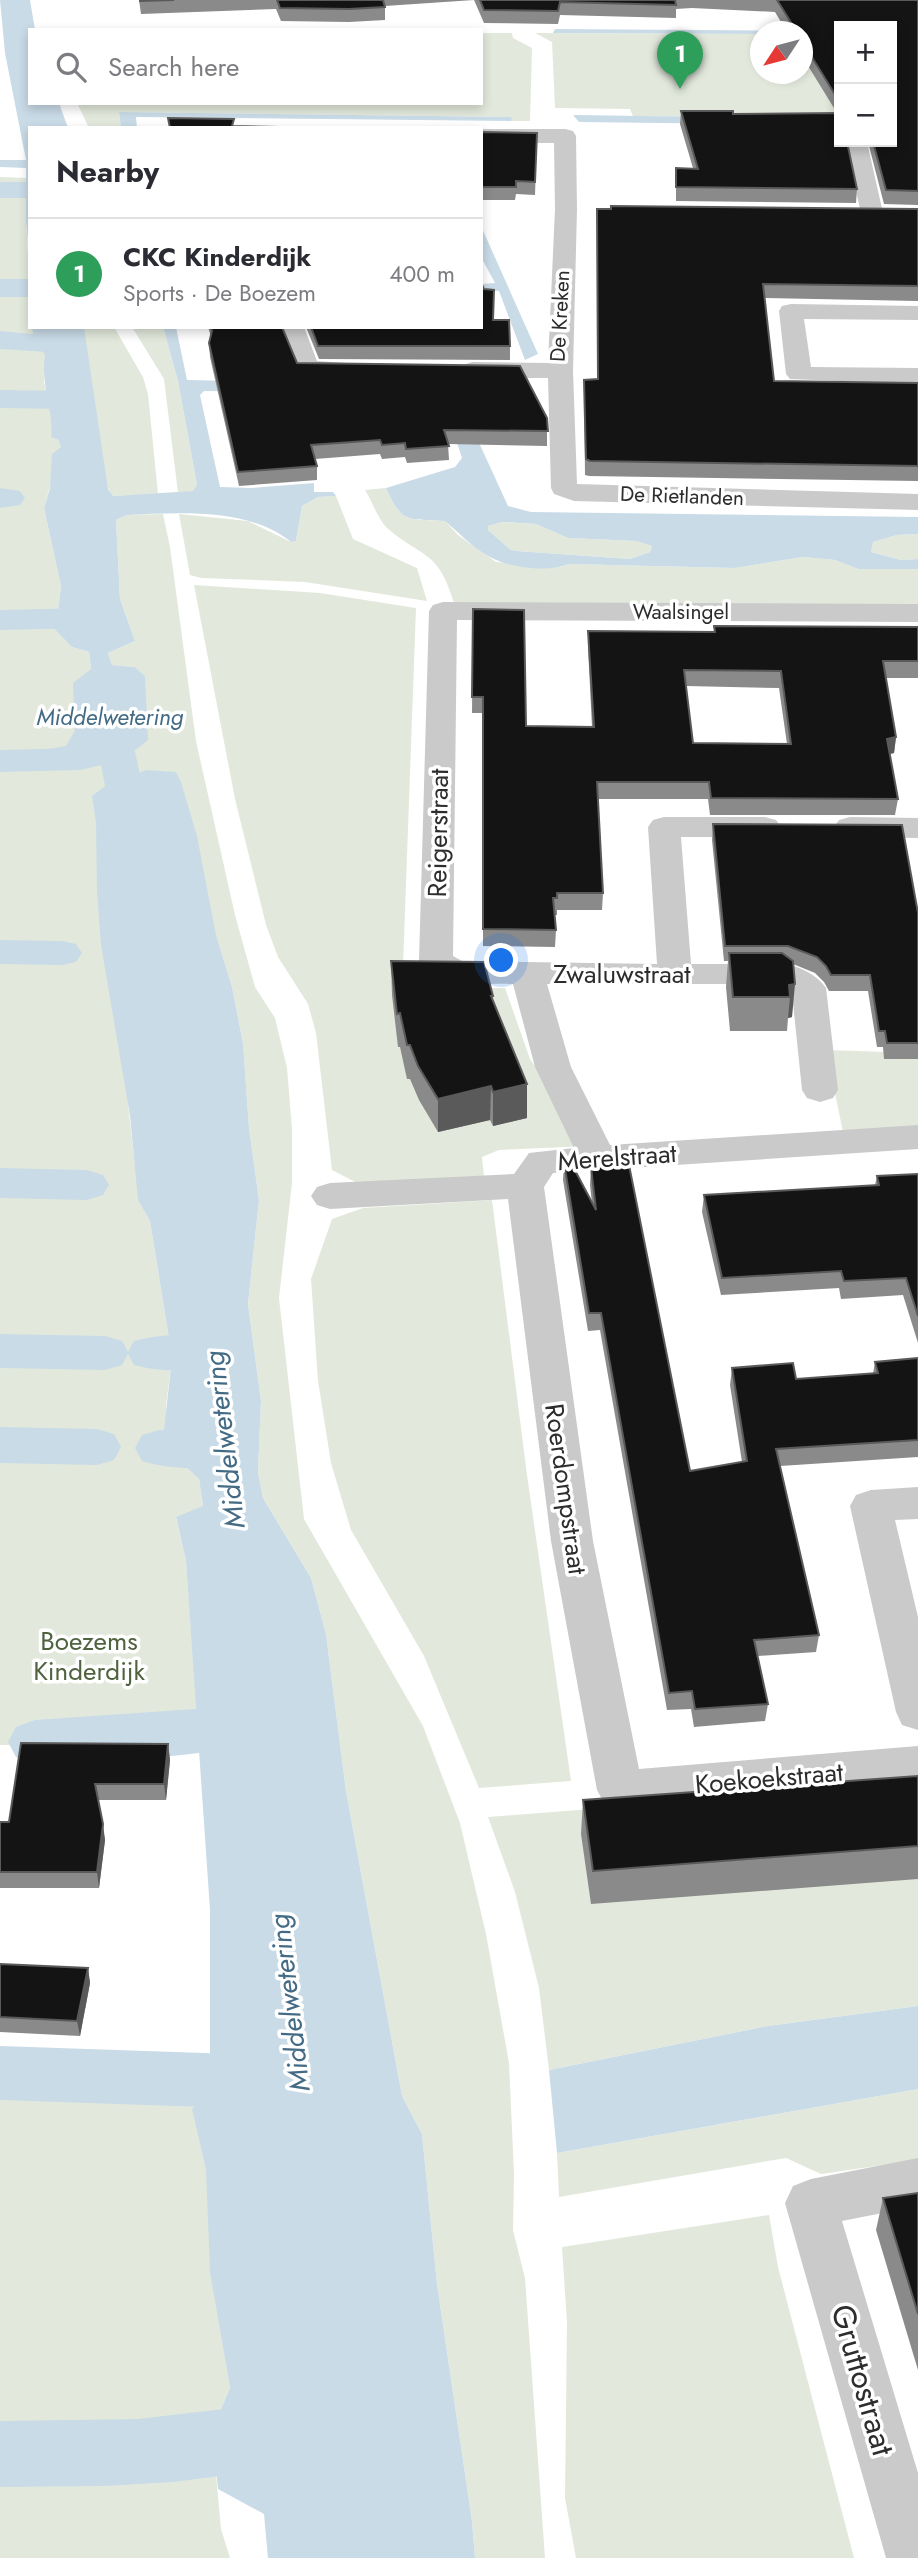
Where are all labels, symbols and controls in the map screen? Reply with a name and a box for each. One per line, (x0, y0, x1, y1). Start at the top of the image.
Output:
north arrow (750, 21, 813, 84)
map controls (834, 21, 897, 147)
button: + (834, 21, 897, 84)
search box (28, 28, 483, 105)
pin: 1 (657, 31, 703, 89)
icon: search (52, 48, 90, 86)
text: Search here (108, 48, 240, 86)
button: − (834, 84, 897, 147)
text: Nearby (56, 150, 159, 193)
text: CKC Kinderdijk (123, 238, 311, 276)
text: 1 (73, 257, 85, 291)
text: 400 m (389, 257, 455, 291)
street label: De Kreken (543, 269, 577, 363)
text: Sports · De Boezem (123, 276, 316, 310)
street label: De Rietlanden (619, 479, 745, 513)
street label: Waalsingel (633, 597, 729, 627)
water label: Middelwetering (36, 700, 184, 734)
street label: Reigerstraat (418, 768, 458, 898)
your location (484, 943, 518, 977)
street label: Zwaluwstraat (553, 955, 691, 993)
street label: Merelstraat (556, 1134, 679, 1180)
water label: Middelwetering (193, 1348, 256, 1531)
street label: Roerdompstraat (535, 1401, 597, 1578)
park label: Boezems Kinderdijk (33, 1622, 145, 1690)
street label: Koekoekstraat (693, 1753, 845, 1803)
water label: Middelwetering (258, 1911, 321, 2094)
street label: Gruttostraat (819, 2299, 907, 2461)

